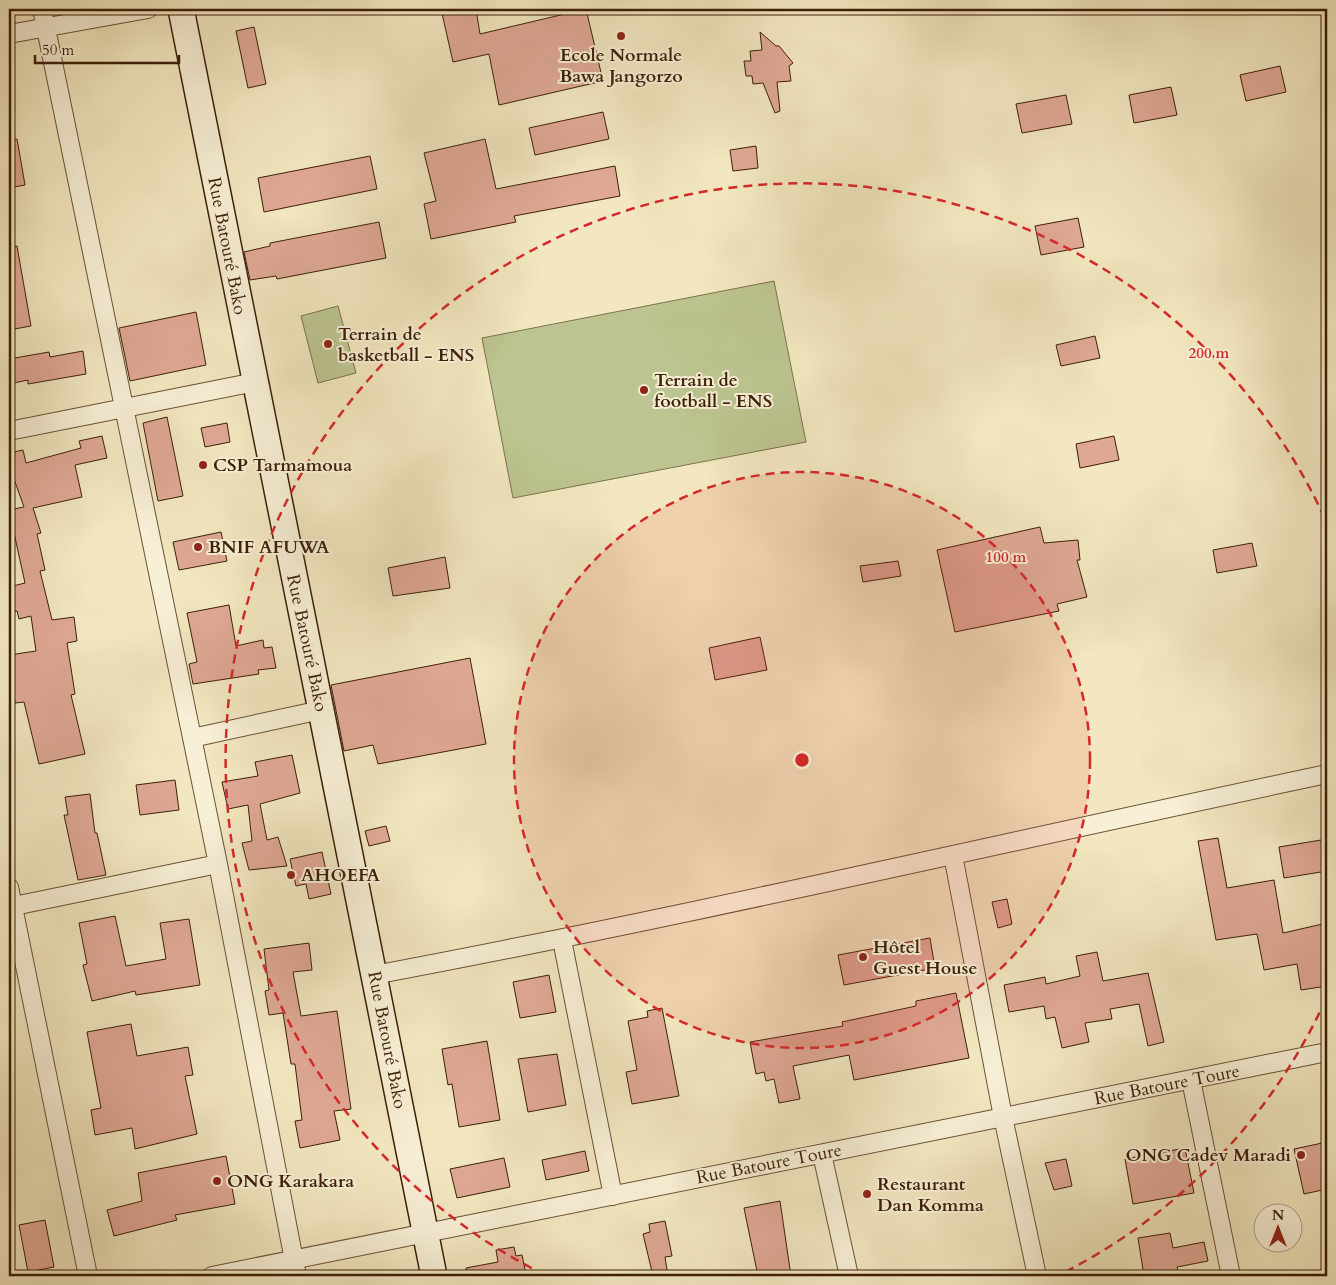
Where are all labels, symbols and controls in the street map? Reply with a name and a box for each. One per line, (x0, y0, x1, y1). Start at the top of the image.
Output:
marker: Ecole Normale Bawa Jangorzo (615, 30, 627, 42)
scale bar (35, 32, 179, 64)
text: 50 m (42, 40, 74, 60)
place label: Ecole Normale Bawa Jangorzo (559, 43, 683, 89)
street label: Rue Batouré Bako (201, 175, 253, 317)
place label: Terrain de basketball - ENS (338, 322, 474, 368)
marker: Terrain de basketball - ENS (322, 338, 334, 350)
text: 200 m (1189, 343, 1230, 363)
place label: Terrain de football - ENS (654, 368, 772, 414)
marker: Terrain de football - ENS (638, 384, 650, 396)
place label: CSP Tarmamoua (213, 453, 352, 478)
marker: CSP Tarmamoua (197, 459, 209, 471)
place label: BNIF AFUWA (208, 535, 330, 560)
marker: BNIF AFUWA (192, 541, 204, 553)
text: 100 m (986, 547, 1027, 567)
street label: Rue Batouré Bako (280, 572, 334, 714)
centre of rings (793, 751, 811, 769)
place label: AHOEFA (301, 863, 381, 888)
marker: AHOEFA (285, 869, 297, 881)
place label: Hôtel Guest House (873, 935, 978, 981)
marker: Hôtel Guest House (857, 951, 869, 963)
street label: Rue Batouré Bako (361, 969, 413, 1111)
street label: Rue Batoure Toure (1092, 1059, 1242, 1111)
street label: Rue Batoure Toure (694, 1138, 844, 1190)
place label: ONG Cadev Maradi (1125, 1143, 1291, 1168)
marker: ONG Cadev Maradi (1295, 1149, 1307, 1161)
place label: ONG Karakara (227, 1169, 354, 1194)
place label: Restaurant Dan Komma (877, 1172, 984, 1218)
marker: ONG Karakara (211, 1175, 223, 1187)
marker: Restaurant Dan Komma (861, 1188, 873, 1200)
north arrow (1254, 1202, 1304, 1252)
text: N (1272, 1206, 1284, 1225)

